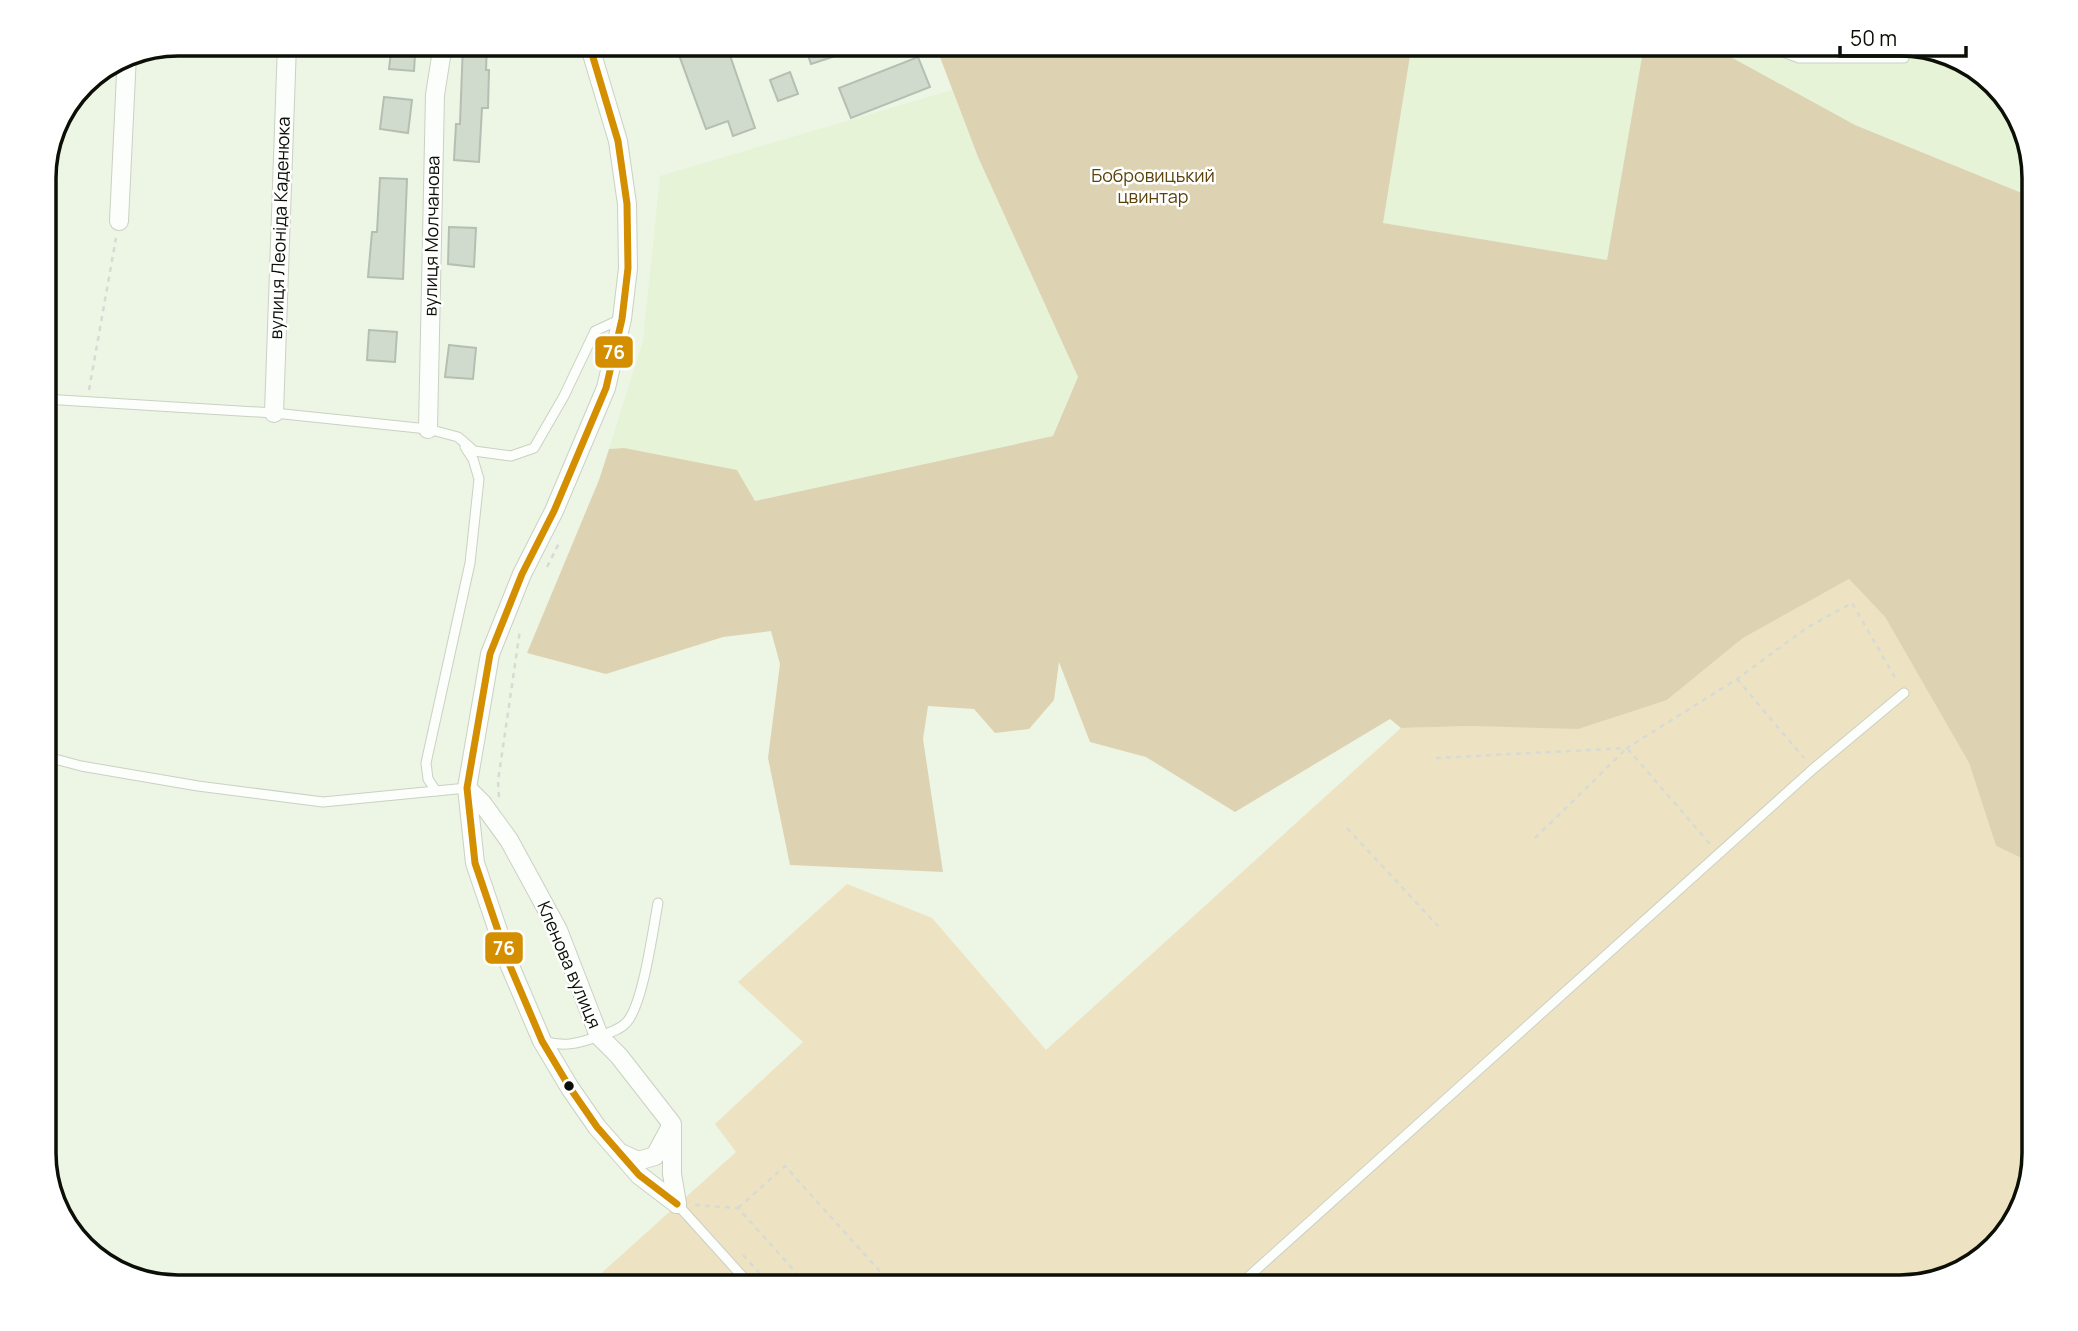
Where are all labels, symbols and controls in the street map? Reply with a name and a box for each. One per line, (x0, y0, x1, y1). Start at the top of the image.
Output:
scale bar (1840, 14, 1966, 58)
text: 50 m (1850, 24, 1897, 52)
street label: вулиця Леоніда Каденюка (263, 116, 295, 340)
street label: вулиця Молчанова (418, 155, 444, 317)
park label: Бобровицький цвинтар (1091, 163, 1215, 208)
line badge: 76 (594, 335, 634, 369)
text: 76 (603, 339, 625, 365)
street label: Кленова вулиця (532, 897, 607, 1032)
line badge: 76 (484, 931, 524, 965)
text: 76 (493, 935, 515, 961)
unlabelled marker (562, 1079, 576, 1093)

